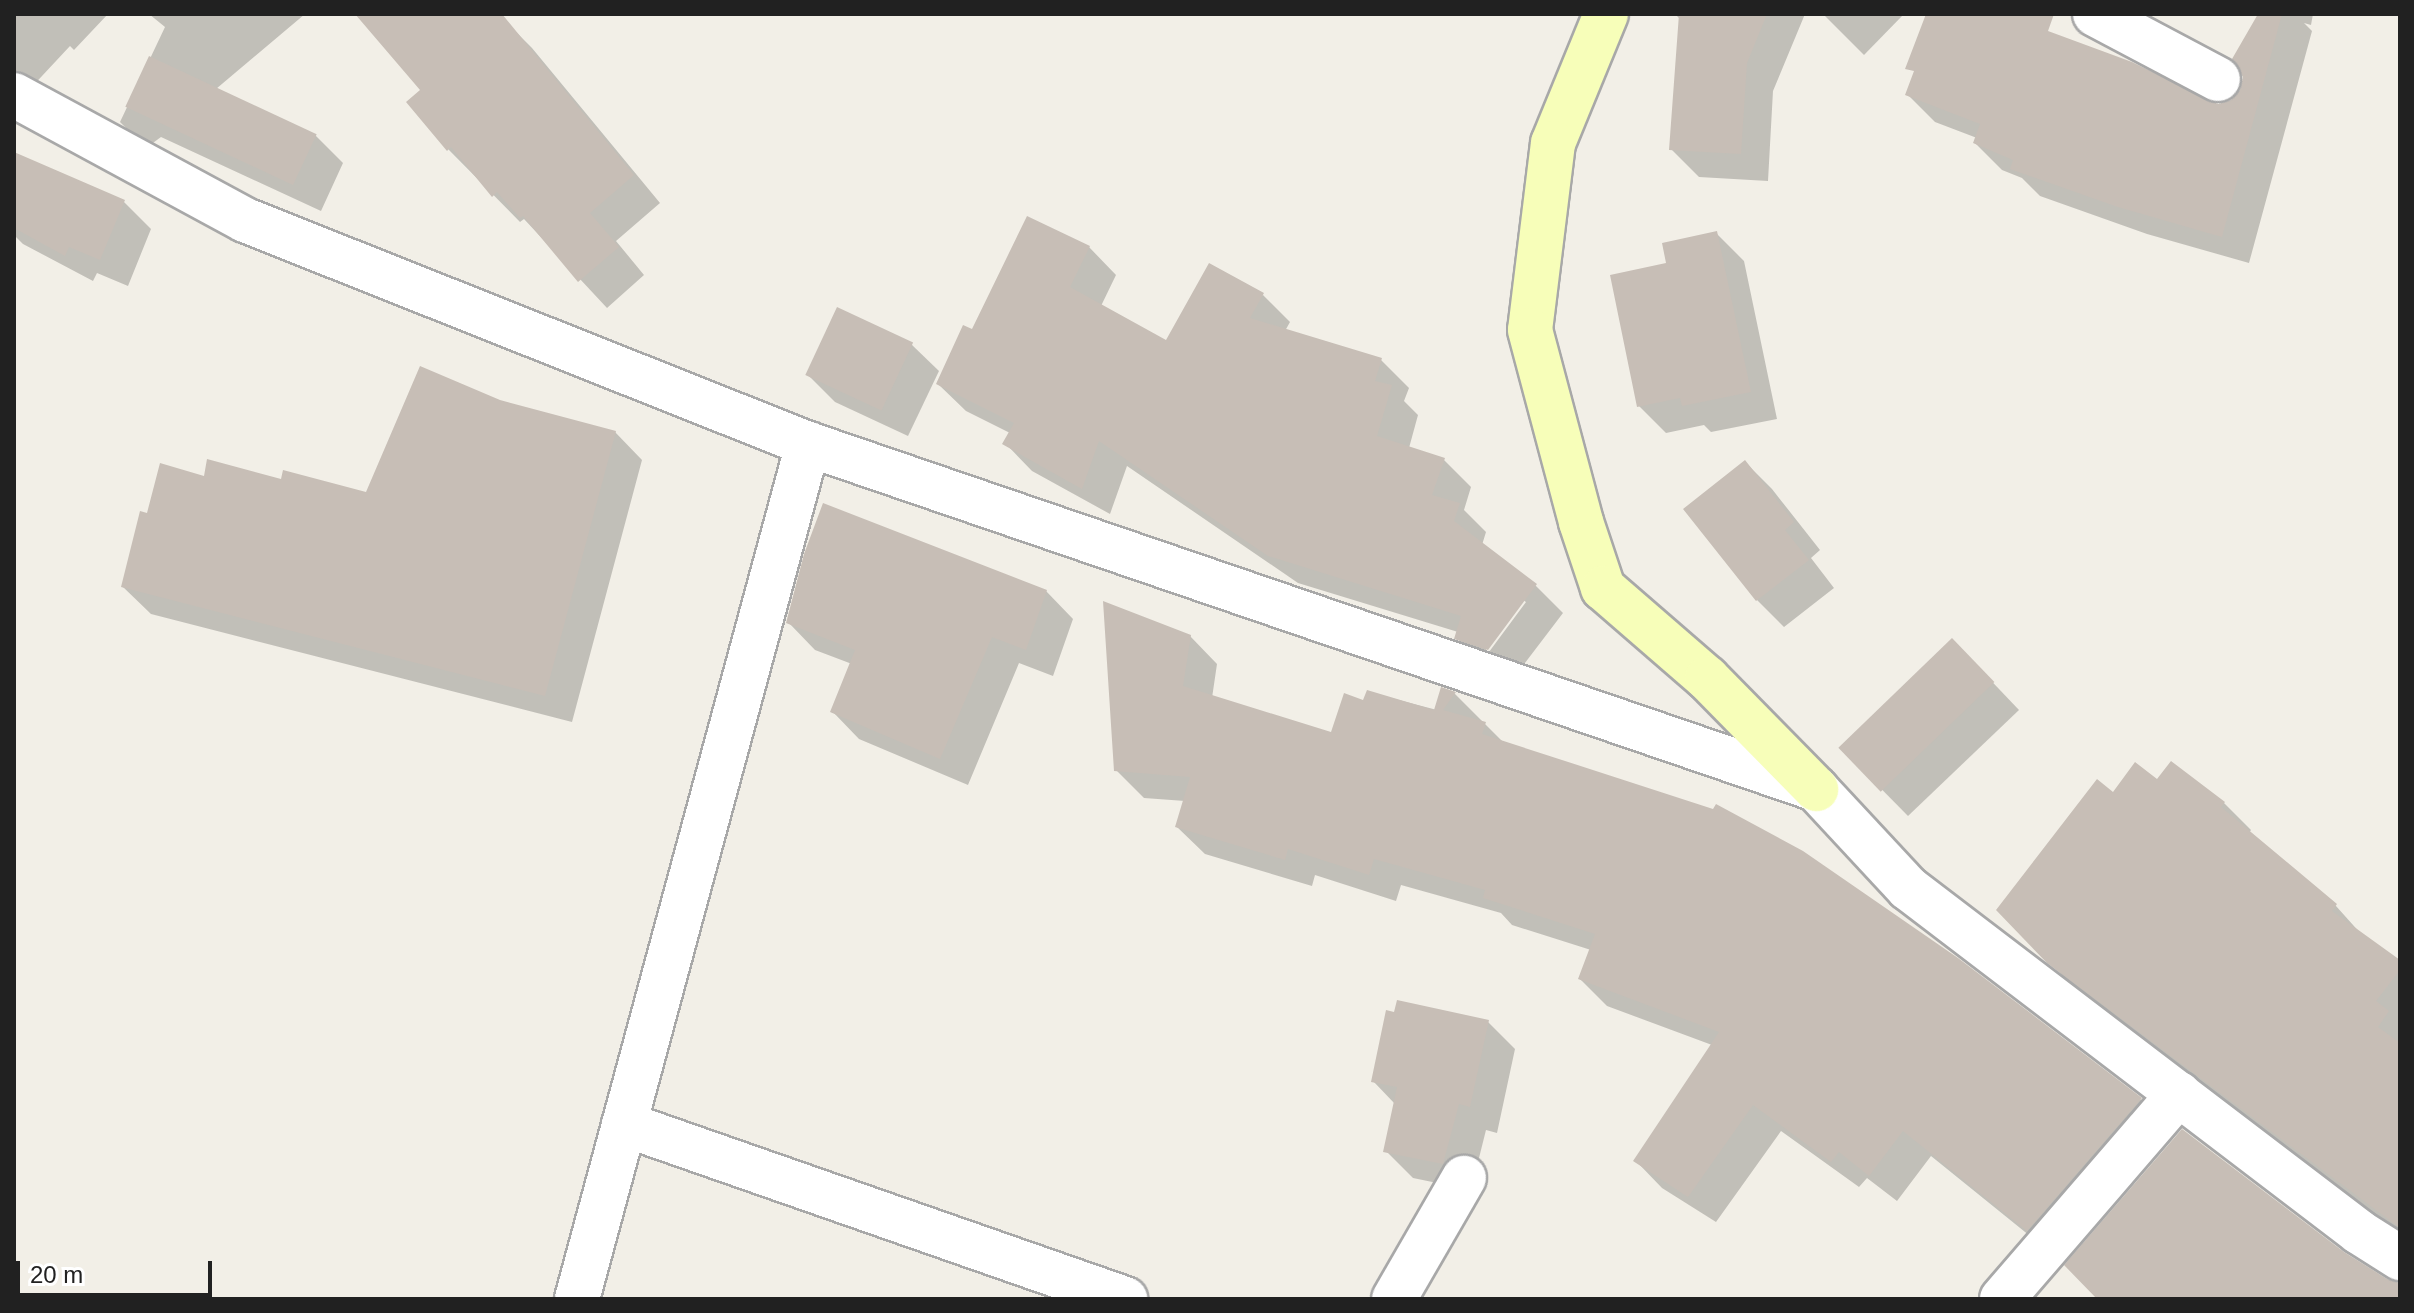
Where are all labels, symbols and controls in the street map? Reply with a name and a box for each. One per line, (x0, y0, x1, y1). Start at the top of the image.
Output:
scale bar (20, 1245, 216, 1295)
text: 20 m (30, 1261, 83, 1288)

